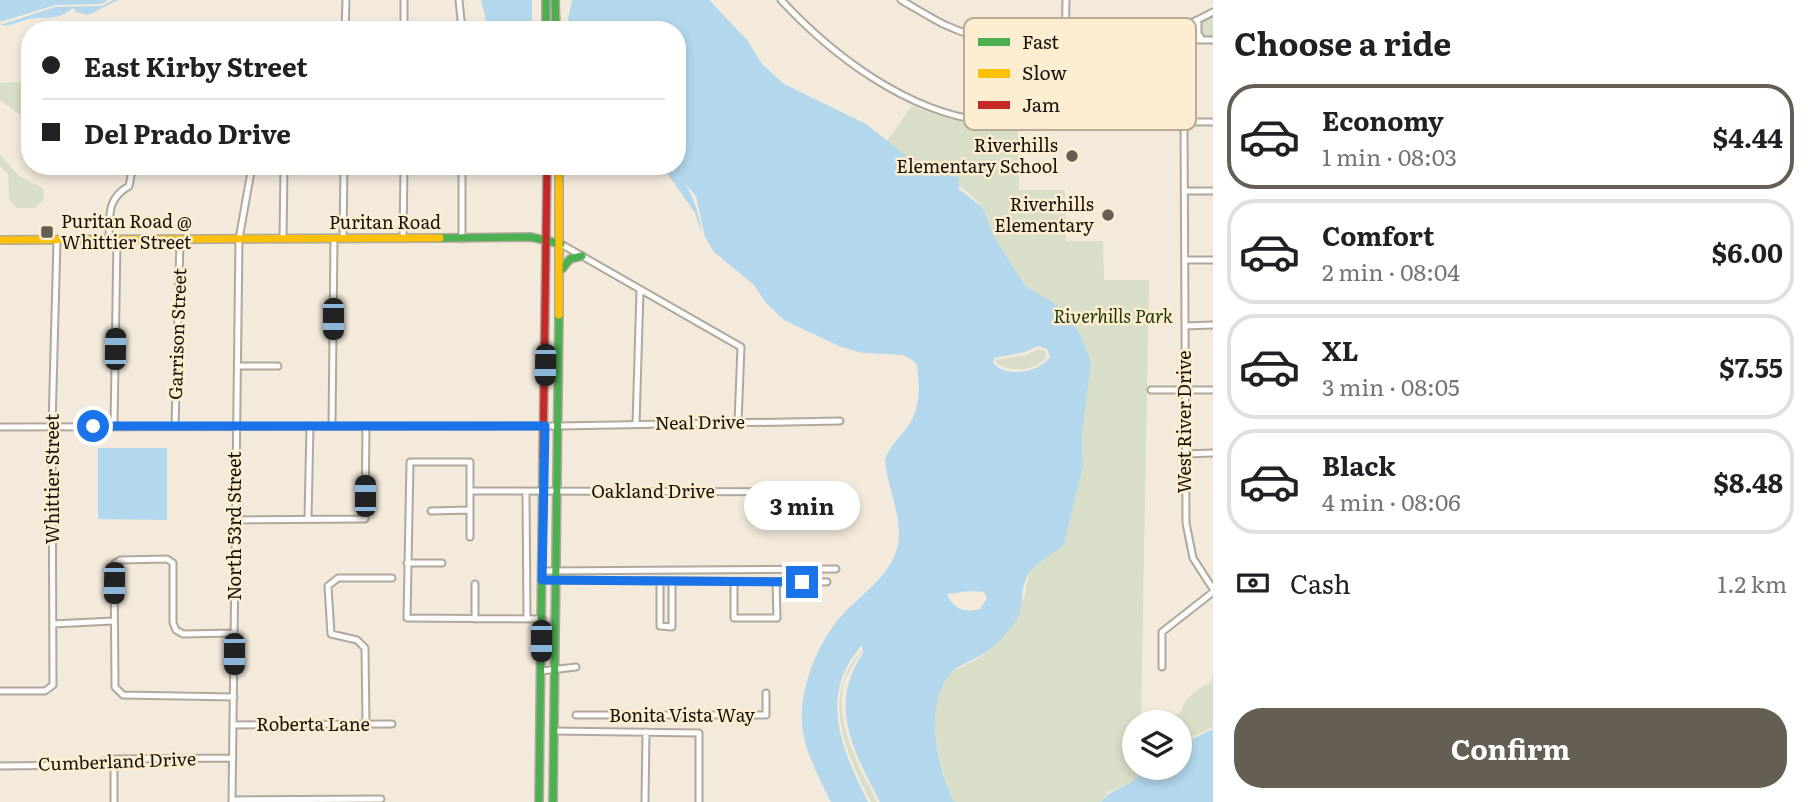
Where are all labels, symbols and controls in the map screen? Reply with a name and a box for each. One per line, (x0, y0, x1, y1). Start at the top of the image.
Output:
legend (964, 18, 1196, 130)
text: Choose a ride (1234, 18, 1451, 66)
text: Fast (1022, 27, 1059, 55)
text: East Kirby Street (84, 46, 308, 85)
text: Slow (1022, 58, 1067, 86)
text: Jam (1022, 90, 1060, 118)
text: Economy (1322, 100, 1444, 139)
icon: car (1238, 105, 1301, 168)
text: Del Prado Drive (84, 113, 291, 152)
text: $4.44 (1713, 117, 1783, 156)
place label: Riverhills Elementary School (896, 131, 1058, 179)
text: 1 min · 08:03 (1322, 139, 1457, 173)
marker: Riverhills Elementary School (1064, 148, 1080, 164)
place label: Riverhills Elementary (994, 190, 1095, 238)
place label: Puritan Road @ Whittier Street (61, 207, 192, 255)
marker: Riverhills Elementary (1100, 207, 1116, 223)
street label: Puritan Road (329, 208, 441, 235)
text: Comfort (1322, 215, 1434, 254)
icon: car (1238, 220, 1301, 283)
marker: Puritan Road @ Whittier Street (39, 224, 55, 240)
text: $6.00 (1712, 232, 1783, 271)
text: 2 min · 08:04 (1322, 254, 1460, 288)
street label: Garrison Street (161, 267, 192, 400)
car (323, 298, 344, 340)
park label: Riverhills Park (1053, 302, 1173, 329)
car (105, 328, 126, 370)
text: XL (1322, 330, 1359, 369)
icon: car (1238, 335, 1301, 398)
car (535, 344, 556, 386)
text: $7.55 (1719, 347, 1783, 386)
street label: West River Drive (1170, 350, 1197, 494)
text: 3 min · 08:05 (1322, 369, 1460, 403)
street label: Neal Drive (655, 407, 745, 436)
route start (77, 410, 109, 442)
street label: Whittier Street (38, 413, 65, 544)
text: Black (1322, 445, 1396, 484)
icon: car (1238, 450, 1301, 513)
street label: North 53rd Street (220, 451, 247, 601)
text: $8.48 (1713, 462, 1783, 501)
car (355, 475, 376, 517)
street label: Oakland Drive (591, 477, 715, 504)
callout: 3 min (744, 480, 860, 530)
text: 4 min · 08:06 (1322, 484, 1461, 518)
text: 3 min (770, 488, 834, 522)
car (104, 562, 125, 604)
text: Cash (1290, 563, 1351, 602)
icon: cash (1234, 564, 1272, 602)
route end (786, 566, 818, 598)
text: 1.2 km (1718, 566, 1787, 600)
car (531, 620, 552, 662)
car (224, 633, 245, 675)
street label: Bonita Vista Way (609, 701, 756, 728)
button: Confirm (1234, 708, 1787, 788)
street label: Roberta Lane (256, 710, 370, 737)
map controls (1122, 710, 1192, 780)
button: layers (1122, 710, 1192, 780)
street label: Cumberland Drive (37, 744, 196, 777)

